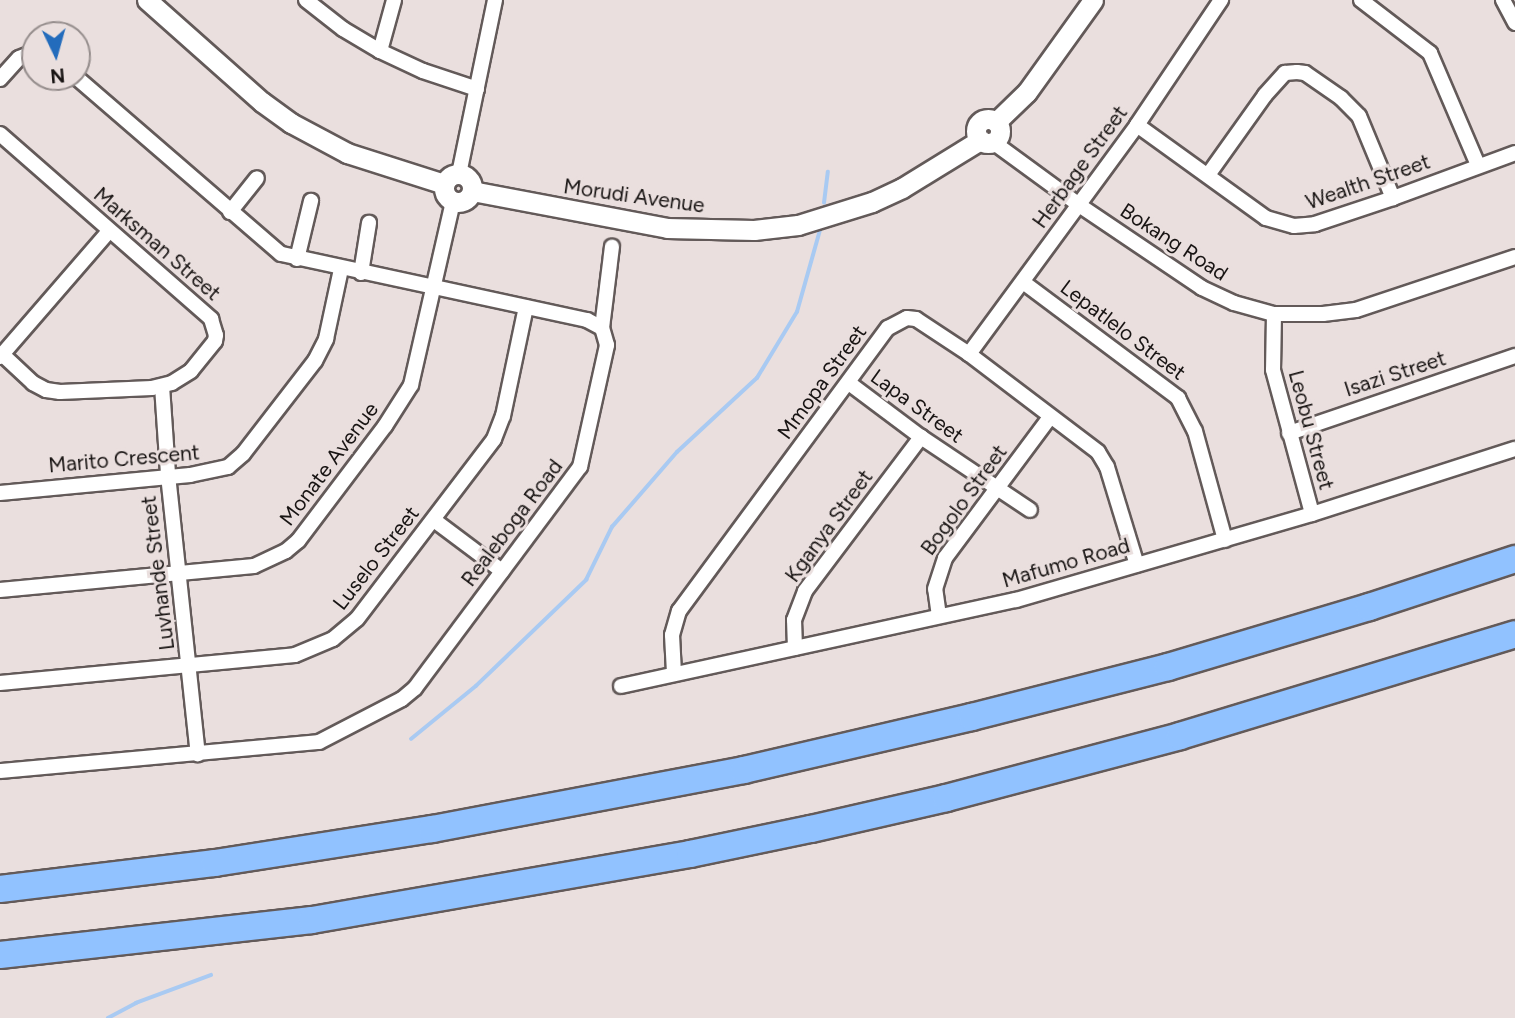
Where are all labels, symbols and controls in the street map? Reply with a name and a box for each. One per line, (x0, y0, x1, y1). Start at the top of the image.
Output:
north arrow (21, 21, 91, 91)
text: N (49, 63, 66, 88)
street label: Herbage Street (1027, 101, 1133, 233)
street label: Wealth Street (1303, 149, 1433, 215)
street label: Morudi Avenue (562, 174, 706, 218)
street label: Marksman Street (88, 182, 226, 306)
street label: Bokang Road (1115, 198, 1233, 286)
street label: Lepatlelo Street (1055, 275, 1191, 385)
street label: Mmopa Street (772, 320, 872, 444)
street label: Isazi Street (1341, 346, 1449, 402)
street label: Lapa Street (866, 364, 968, 448)
street label: Leobu Street (1283, 368, 1339, 492)
street label: Monate Avenue (274, 397, 384, 531)
street label: Marito Crescent (47, 440, 201, 478)
street label: Bogolo Street (916, 440, 1012, 560)
street label: Realeboga Road (456, 455, 568, 591)
street label: Kganya Street (780, 465, 878, 587)
street label: Luvhande Street (136, 494, 180, 652)
street label: Luselo Street (328, 501, 424, 615)
street label: Mafumo Road (999, 533, 1133, 593)

